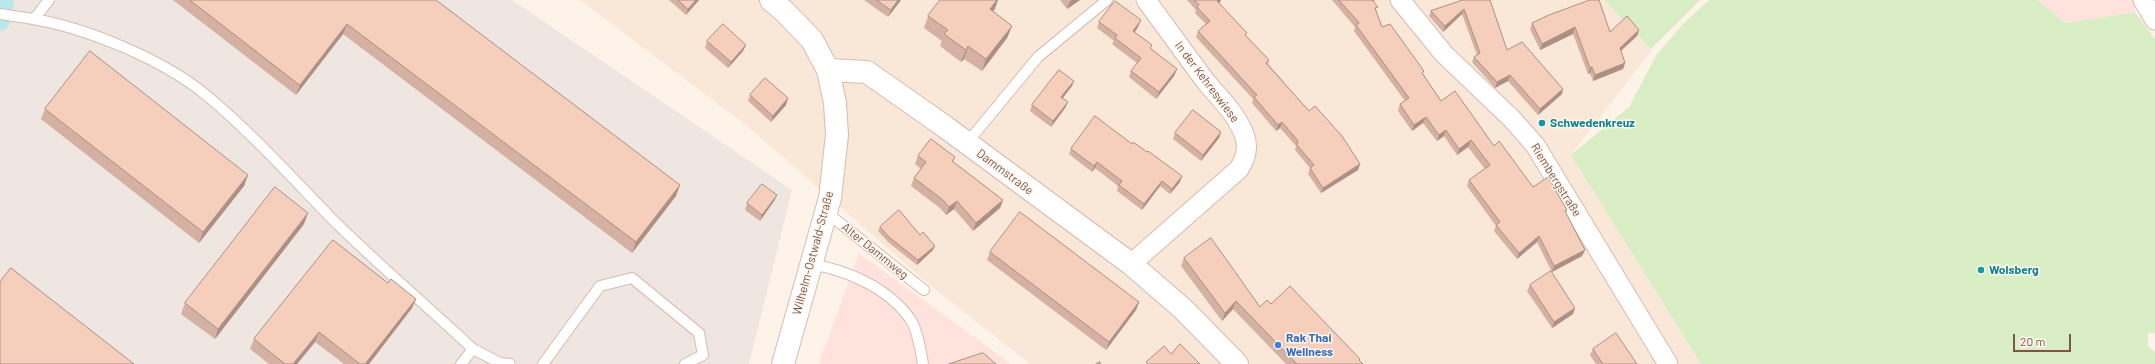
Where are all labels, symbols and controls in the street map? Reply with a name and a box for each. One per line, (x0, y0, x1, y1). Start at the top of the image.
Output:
street label: In der Kehreswiese (1172, 39, 1242, 125)
place label: Schwedenkreuz (1550, 116, 1635, 130)
marker: Schwedenkreuz (1537, 118, 1547, 128)
street label: Riembergstraße (1528, 141, 1584, 219)
street label: Dammstraße (974, 146, 1036, 198)
street label: Wilhelm-Ostwald-Straße (790, 189, 836, 317)
street label: Alter Dammweg (839, 220, 911, 282)
place label: Wolsberg (1989, 263, 2039, 277)
marker: Wolsberg (1976, 265, 1986, 275)
scale bar (2015, 326, 2073, 352)
place label: Rak Thai Wellness (1286, 331, 1333, 359)
text: 20 m (2020, 334, 2046, 348)
marker: Rak Thai Wellness (1273, 340, 1283, 350)

